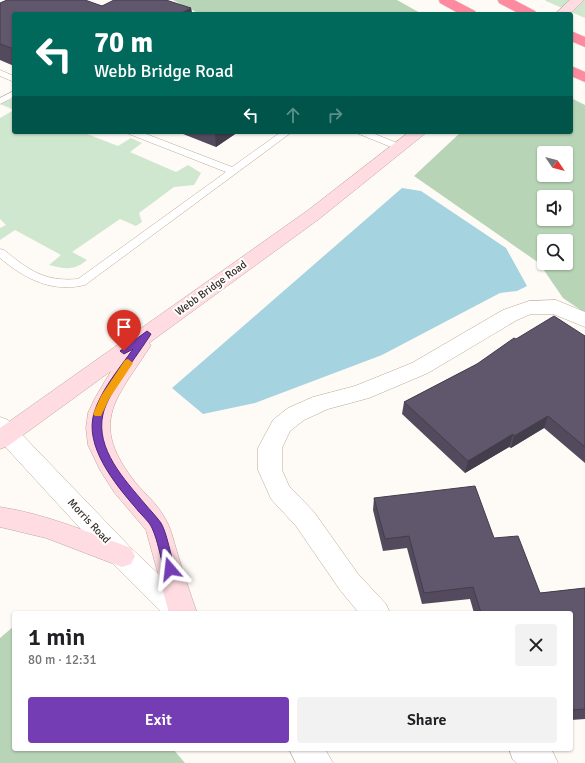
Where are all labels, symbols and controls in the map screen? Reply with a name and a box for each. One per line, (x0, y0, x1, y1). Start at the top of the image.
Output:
text: 70 m (94, 26, 153, 60)
icon: left (28, 28, 80, 80)
text: Webb Bridge Road (94, 60, 234, 82)
icon: left (240, 104, 262, 126)
icon: ahead (282, 104, 304, 126)
icon: right (324, 104, 346, 126)
north arrow (537, 146, 573, 182)
map controls (537, 146, 573, 270)
button: sound (537, 190, 573, 226)
button: search (537, 234, 573, 270)
street label: Webb Bridge Road (173, 258, 249, 318)
pin (107, 310, 141, 351)
icon: arrive (113, 316, 135, 338)
street label: Morris Road (65, 496, 113, 546)
position arrow (149, 548, 191, 590)
text: 1 min (28, 622, 85, 652)
button: close (515, 624, 557, 666)
text: 80 m · 12:31 (28, 652, 97, 668)
button: Exit (28, 697, 289, 743)
button: Share (297, 697, 557, 743)

